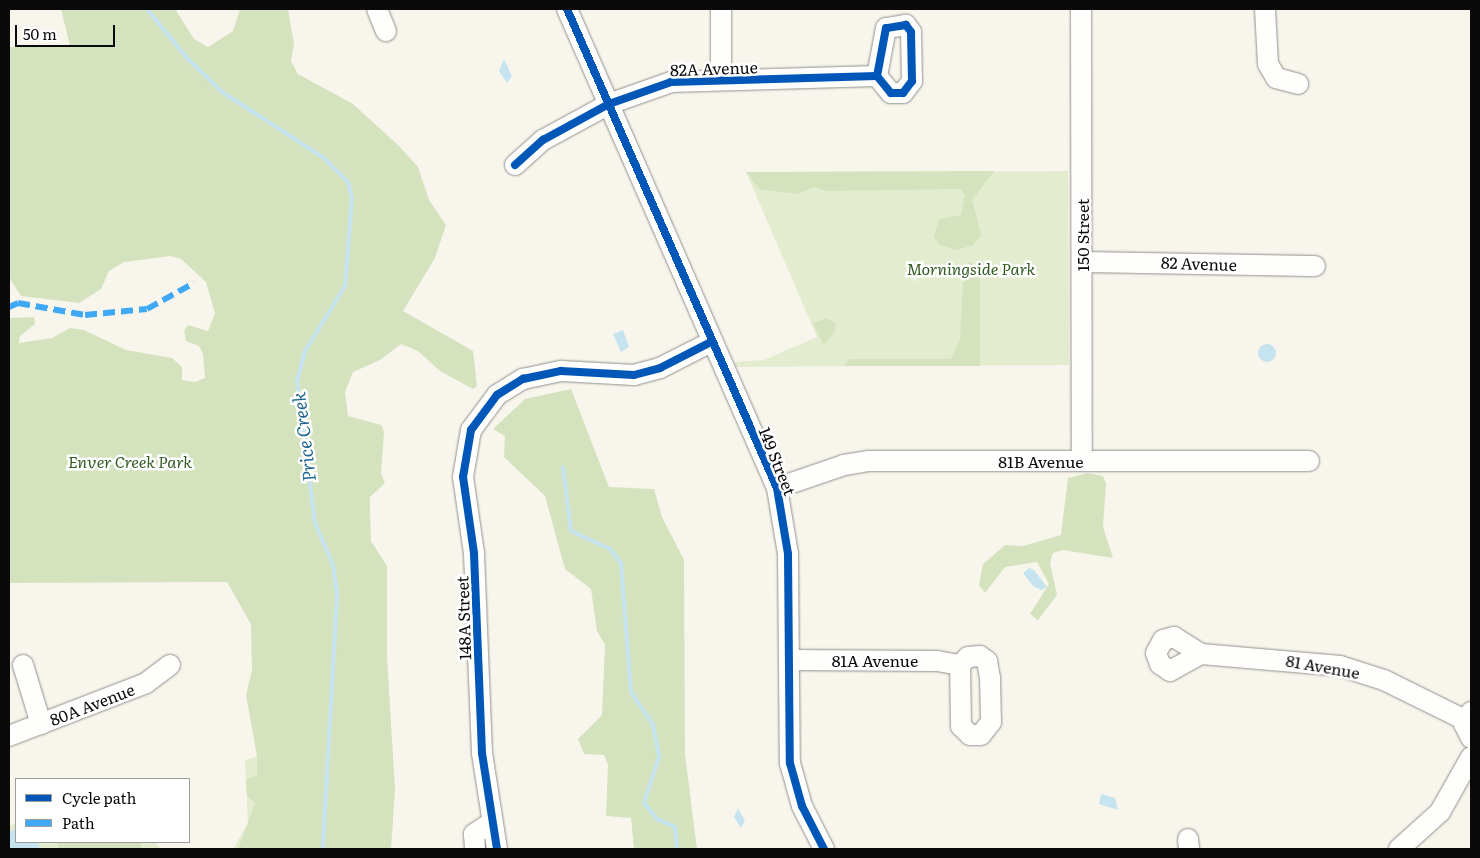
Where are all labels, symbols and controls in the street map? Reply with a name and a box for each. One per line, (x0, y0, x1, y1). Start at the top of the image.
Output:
scale bar (18, 15, 118, 47)
text: 50 m (23, 22, 57, 45)
street label: 82A Avenue (670, 57, 758, 79)
street label: 150 Street (1072, 199, 1092, 271)
street label: 82 Avenue (1161, 252, 1237, 274)
park label: Morningside Park (907, 258, 1035, 278)
water label: Price Creek (288, 391, 320, 483)
street label: 149 Street (756, 424, 800, 498)
park label: Enver Creek Park (68, 451, 192, 471)
street label: 81B Avenue (998, 451, 1084, 471)
street label: 148A Street (452, 576, 474, 660)
street label: 81A Avenue (832, 650, 918, 670)
street label: 81 Avenue (1285, 650, 1361, 682)
street label: 80A Avenue (47, 679, 137, 729)
legend (15, 778, 190, 843)
text: Cycle path (62, 786, 136, 809)
text: Path (62, 811, 95, 834)

